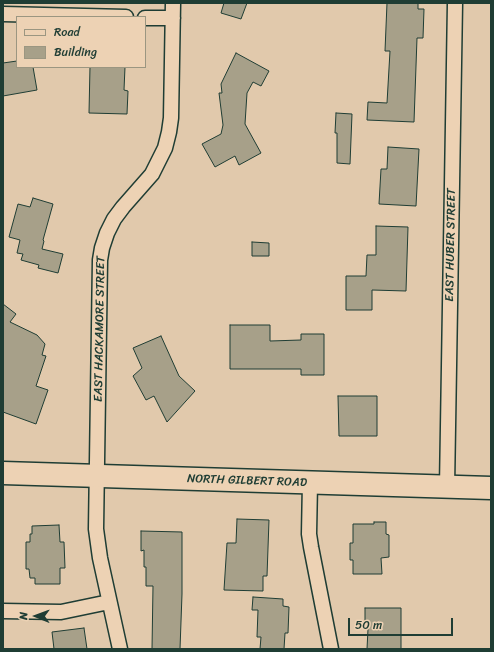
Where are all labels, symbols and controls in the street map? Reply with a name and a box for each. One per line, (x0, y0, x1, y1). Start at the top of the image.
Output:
legend (16, 16, 146, 68)
text: Road (54, 21, 80, 43)
text: Building (54, 41, 97, 63)
street label: EAST HUBER STREET (443, 188, 459, 302)
street label: EAST HACKAMORE STREET (92, 256, 108, 402)
street label: NORTH GILBERT ROAD (187, 472, 307, 490)
north arrow (16, 596, 56, 636)
scale bar (350, 610, 455, 636)
text: N (14, 612, 33, 620)
text: 50 m (355, 614, 382, 636)

